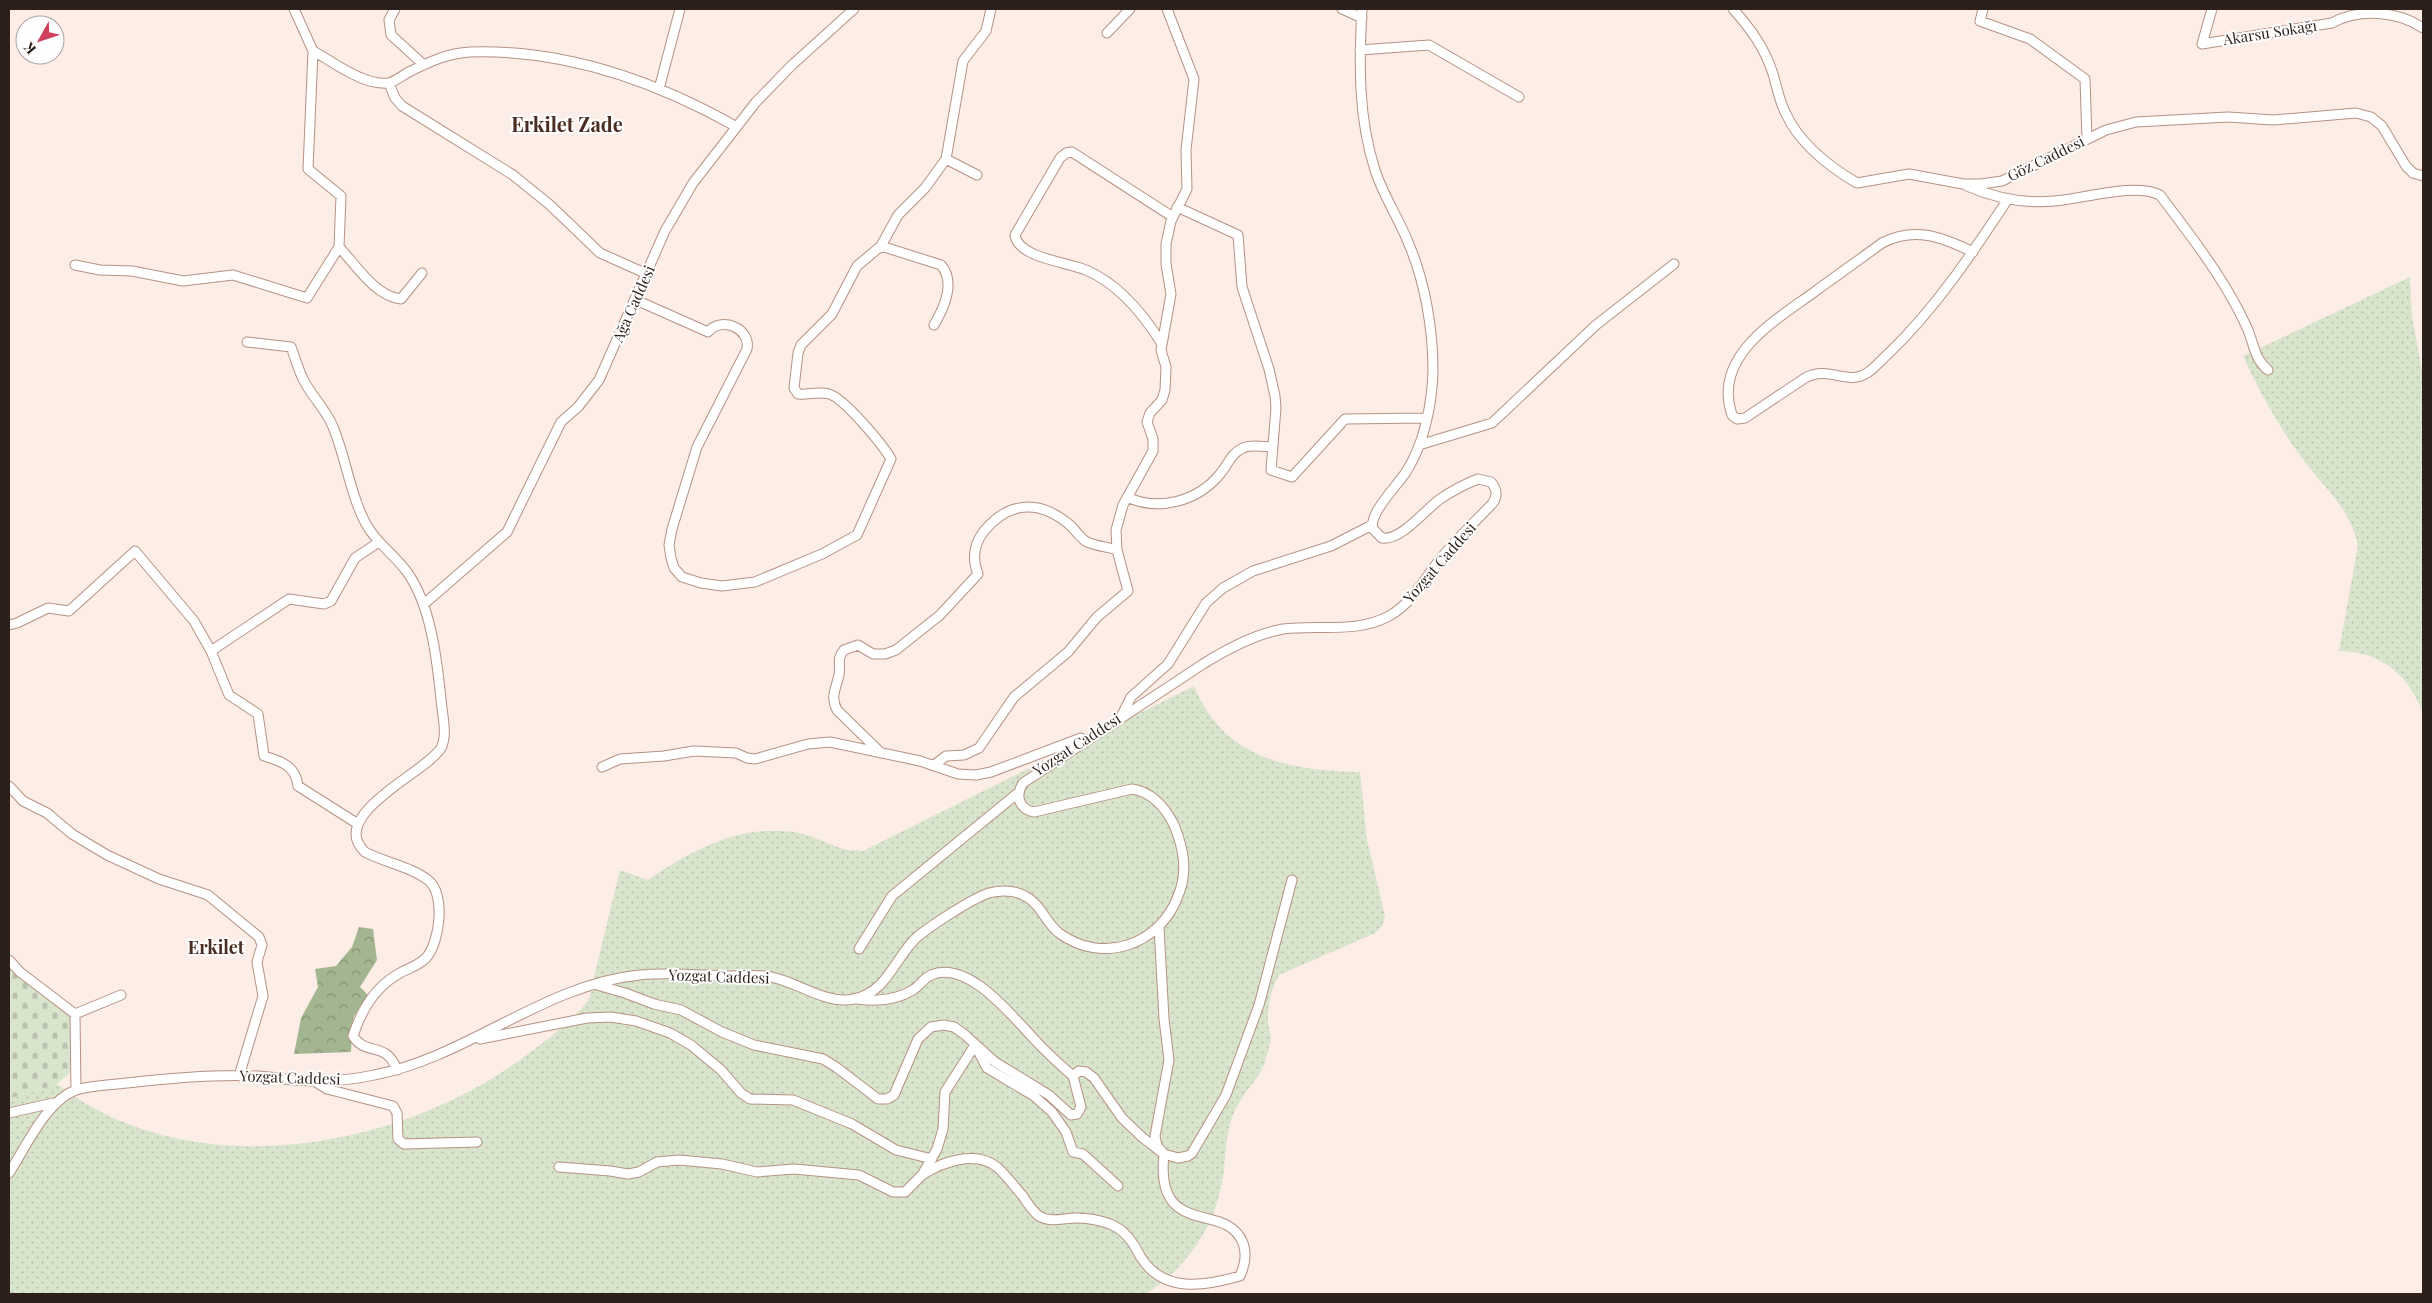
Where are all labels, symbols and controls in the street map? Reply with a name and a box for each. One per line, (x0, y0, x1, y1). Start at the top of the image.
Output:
north arrow (15, 15, 65, 65)
street label: Akarsu Sokağı (2220, 15, 2319, 49)
text: K (19, 38, 40, 59)
district label: Erkilet Zade (511, 110, 623, 137)
street label: Göz Caddesi (2004, 131, 2088, 185)
street label: Ağa Caddesi (607, 261, 659, 346)
street label: Yozgat Caddesi (1398, 517, 1480, 608)
street label: Yozgat Caddesi (1028, 708, 1125, 781)
district label: Erkilet (188, 935, 245, 959)
street label: Yozgat Caddesi (667, 964, 771, 988)
street label: Yozgat Caddesi (238, 1065, 342, 1089)

